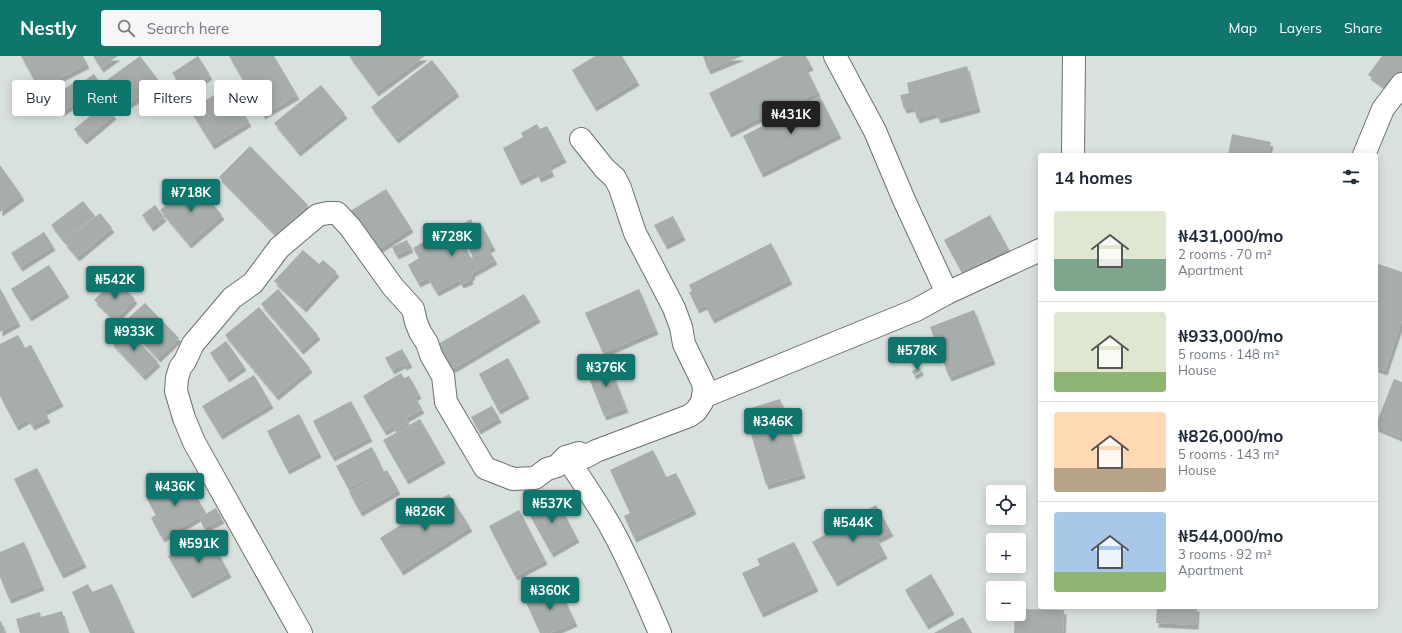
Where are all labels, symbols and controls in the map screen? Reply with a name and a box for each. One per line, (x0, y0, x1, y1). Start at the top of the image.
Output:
search box (101, 10, 381, 46)
text: Nestly (20, 16, 77, 40)
icon: search (115, 17, 137, 39)
text: Search here (147, 19, 229, 38)
text: Map (1228, 19, 1257, 37)
text: Layers (1279, 19, 1322, 37)
text: Share (1344, 19, 1382, 37)
chip: Buy (12, 80, 65, 116)
chip: Rent (73, 80, 131, 116)
chip: Filters (139, 80, 206, 116)
chip: New (214, 80, 272, 116)
pin: ₦431K (763, 101, 819, 135)
text: ₦431K (771, 106, 811, 122)
icon: filters (1340, 166, 1362, 188)
text: 14 homes (1054, 167, 1133, 188)
pin: ₦718K (163, 179, 219, 213)
text: ₦718K (171, 184, 211, 200)
pin: ₦728K (424, 223, 480, 257)
text: ₦431,000/mo (1178, 225, 1283, 246)
icon: home (1086, 227, 1134, 275)
text: ₦728K (432, 228, 472, 244)
text: 2 rooms · 70 m² (1178, 246, 1272, 262)
text: Apartment (1178, 262, 1243, 278)
pin: ₦542K (87, 266, 143, 300)
text: ₦542K (95, 271, 135, 287)
pin: ₦933K (106, 318, 162, 352)
text: ₦933K (114, 323, 154, 339)
text: ₦933,000/mo (1178, 325, 1283, 346)
icon: home (1086, 328, 1134, 376)
pin: ₦578K (889, 337, 945, 371)
text: ₦578K (897, 342, 937, 358)
text: 5 rooms · 148 m² (1178, 346, 1279, 362)
pin: ₦376K (578, 354, 634, 388)
text: ₦376K (586, 359, 626, 375)
text: House (1178, 362, 1216, 378)
pin: ₦346K (745, 408, 801, 442)
text: ₦346K (753, 413, 793, 429)
text: ₦826,000/mo (1178, 425, 1283, 446)
icon: home (1086, 428, 1134, 476)
text: 5 rooms · 143 m² (1178, 446, 1279, 462)
text: House (1178, 462, 1216, 478)
pin: ₦436K (147, 473, 203, 507)
text: ₦436K (155, 478, 195, 494)
map controls (986, 485, 1026, 621)
button: locate (986, 485, 1026, 525)
pin: ₦537K (524, 490, 580, 524)
text: ₦537K (532, 495, 572, 511)
pin: ₦826K (397, 498, 453, 532)
text: ₦826K (405, 503, 445, 519)
pin: ₦544K (825, 509, 881, 543)
text: ₦544K (833, 514, 873, 530)
text: ₦544,000/mo (1178, 525, 1283, 546)
icon: home (1086, 528, 1134, 576)
pin: ₦591K (171, 530, 227, 564)
button: + (986, 533, 1026, 573)
text: ₦591K (179, 535, 219, 551)
text: 3 rooms · 92 m² (1178, 546, 1272, 562)
text: Apartment (1178, 562, 1243, 578)
pin: ₦360K (522, 577, 578, 611)
button: − (986, 581, 1026, 621)
text: ₦360K (530, 582, 570, 598)

